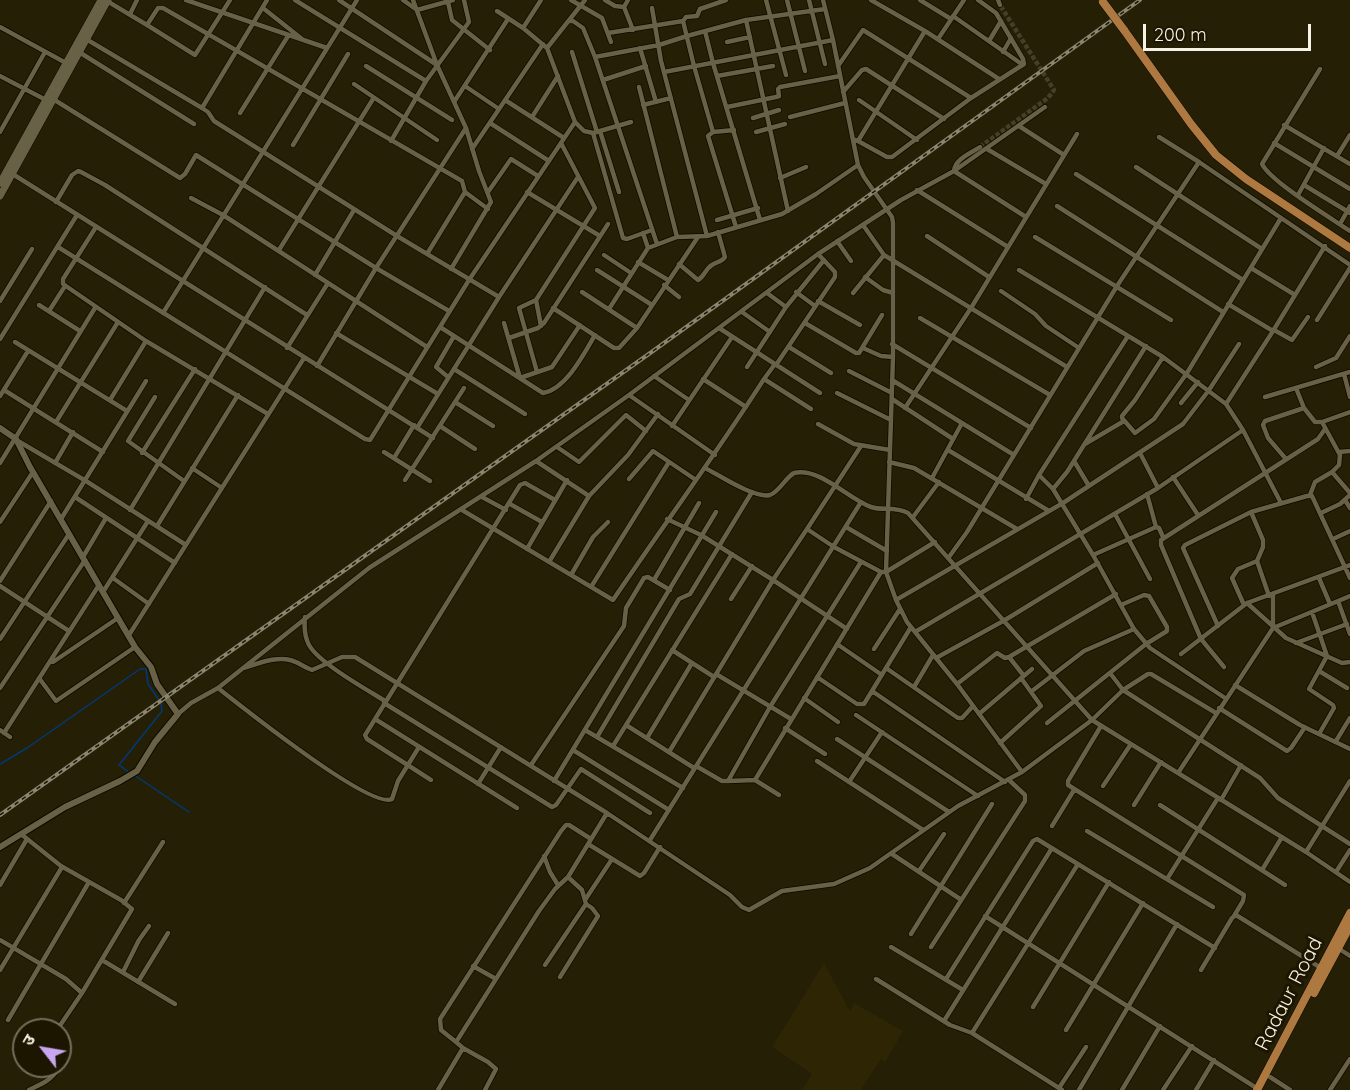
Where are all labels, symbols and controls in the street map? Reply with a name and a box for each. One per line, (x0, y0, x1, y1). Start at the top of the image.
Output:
scale bar (1146, 12, 1314, 50)
text: 200 m (1154, 23, 1207, 46)
street label: Radaur Road (1250, 933, 1328, 1055)
north arrow (12, 1018, 72, 1078)
text: उ (17, 1031, 39, 1049)

